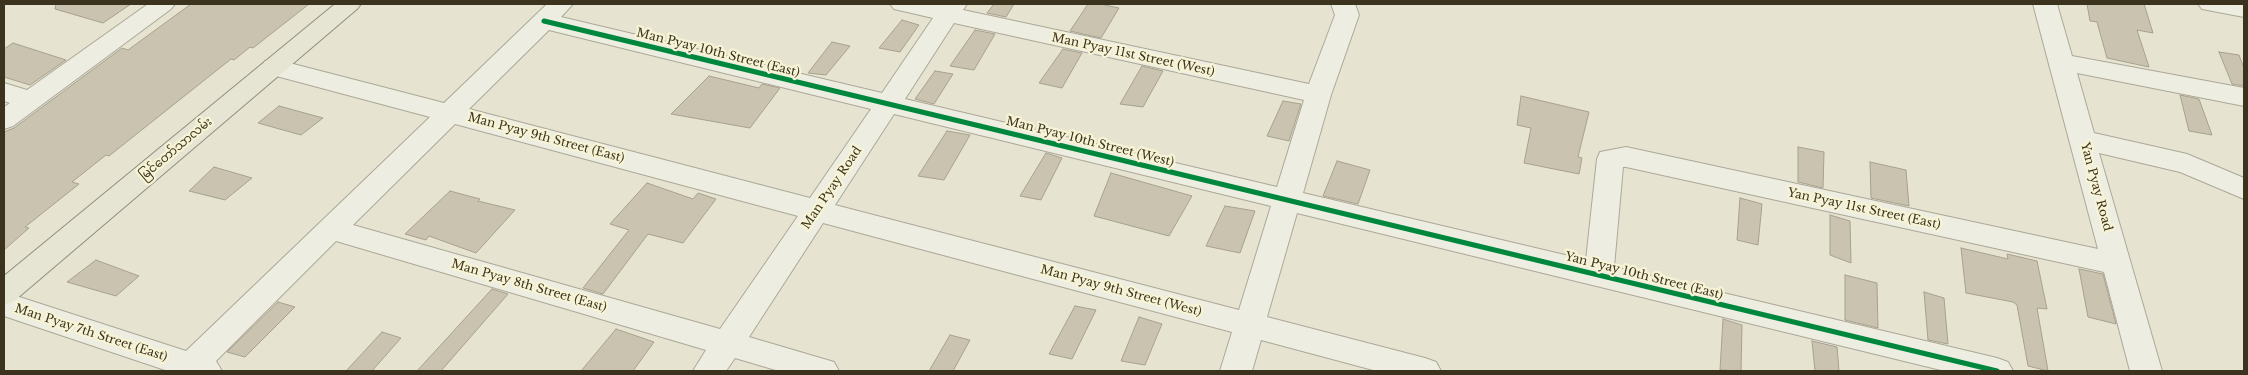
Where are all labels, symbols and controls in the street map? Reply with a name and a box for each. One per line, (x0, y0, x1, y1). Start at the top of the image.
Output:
street label: Man Pyay 10th Street (East) (635, 26, 801, 80)
street label: Man Pyay 11st Street (West) (1050, 31, 1216, 79)
street label: Man Pyay 9th Street (East) (466, 110, 626, 166)
street label: Man Pyay 10th Street (West) (1005, 114, 1175, 170)
street label: မြင်တော်သာလမ်း (137, 115, 215, 183)
street label: Yan Pyay Road (2077, 141, 2115, 233)
street label: Man Pyay Road (799, 144, 865, 232)
street label: Yan Pyay 11st Street (East) (1786, 186, 1942, 232)
street label: Yan Pyay 10th Street (East) (1564, 249, 1724, 303)
street label: Man Pyay 8th Street (East) (450, 257, 608, 315)
street label: Man Pyay 9th Street (West) (1039, 263, 1203, 319)
street label: Man Pyay 7th Street (East) (13, 301, 169, 365)

